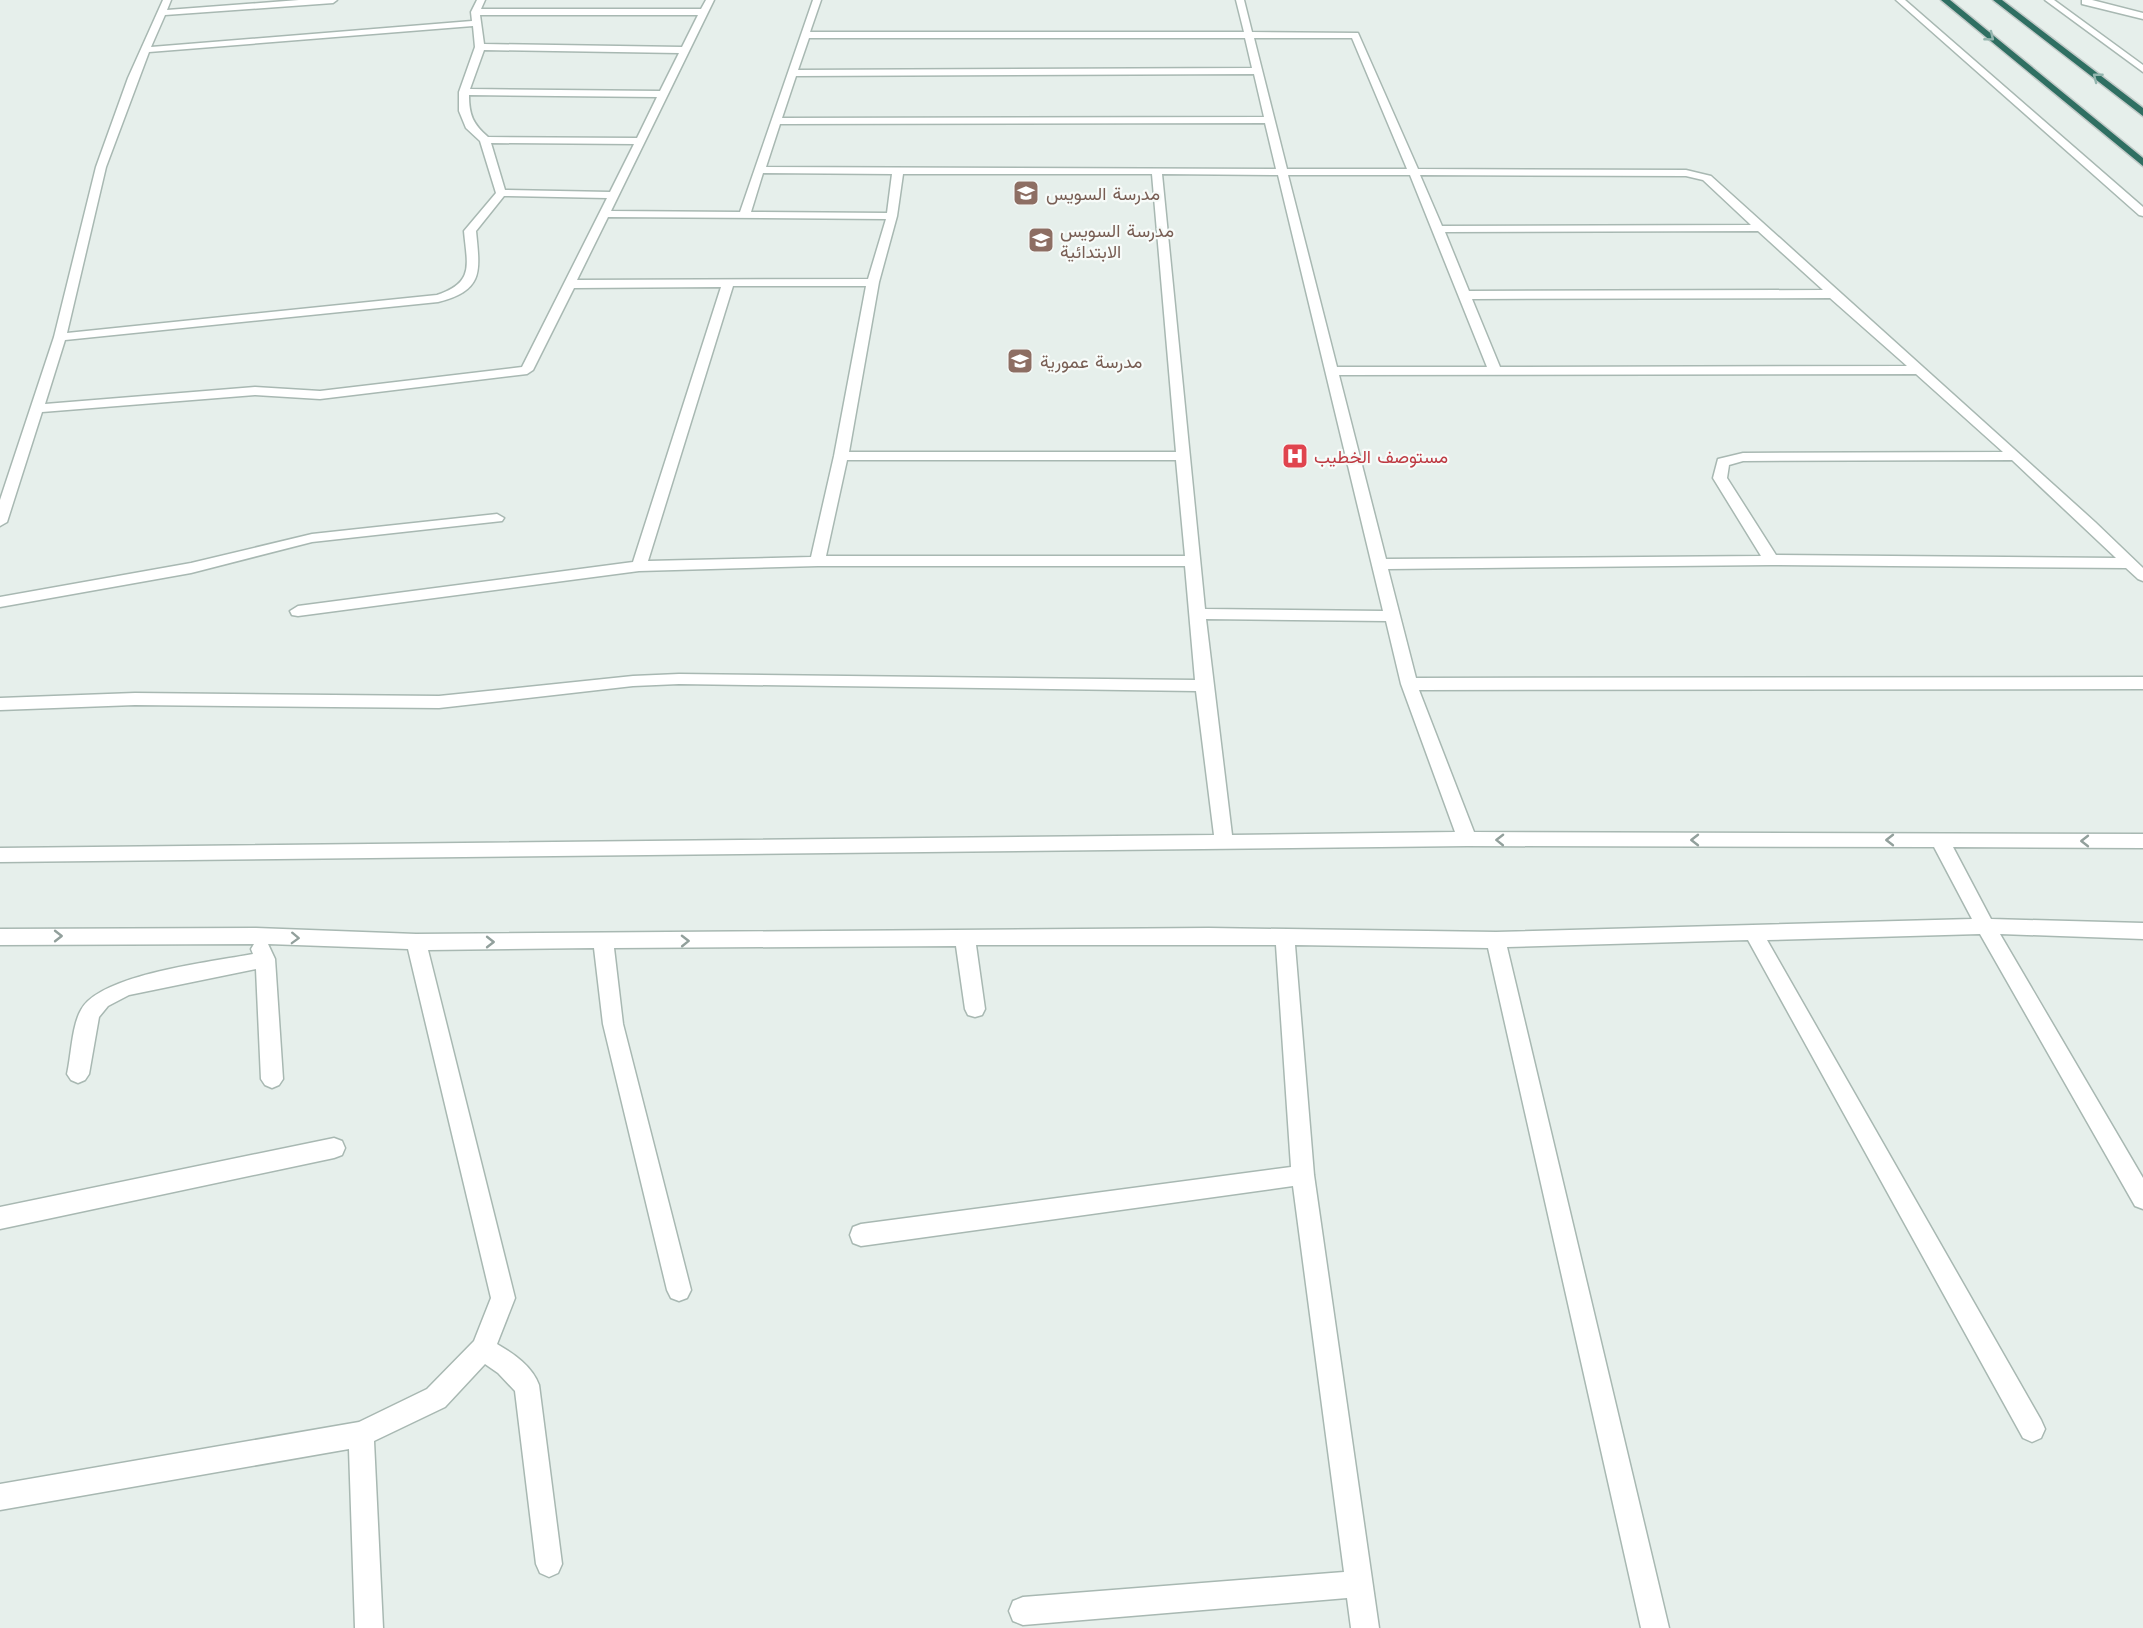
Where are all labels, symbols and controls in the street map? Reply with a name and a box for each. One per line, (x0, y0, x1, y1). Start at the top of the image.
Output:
one-way arrow (1983, 30, 1994, 41)
one-way arrow (2092, 74, 2103, 85)
school or university icon: مدرسة السويس (1011, 178, 1041, 208)
place label: مدرسة السويس (1046, 183, 1160, 205)
place label: مدرسة السويس الابتدائية (1060, 220, 1174, 262)
school or university icon: مدرسة السويس الابتدائية (1026, 225, 1056, 255)
school or university icon: مدرسة عمورية (1005, 346, 1035, 376)
place label: مدرسة عمورية (1040, 351, 1142, 373)
hospital icon: مستوصف الخطيب (1280, 441, 1310, 471)
place label: مستوصف الخطيب (1314, 446, 1448, 468)
one-way arrow (1495, 834, 1504, 846)
one-way arrow (1690, 834, 1699, 846)
one-way arrow (1885, 834, 1894, 847)
one-way arrow (2080, 835, 2089, 847)
one-way arrow (54, 930, 63, 942)
one-way arrow (291, 931, 300, 944)
one-way arrow (681, 935, 690, 947)
one-way arrow (486, 936, 495, 948)

